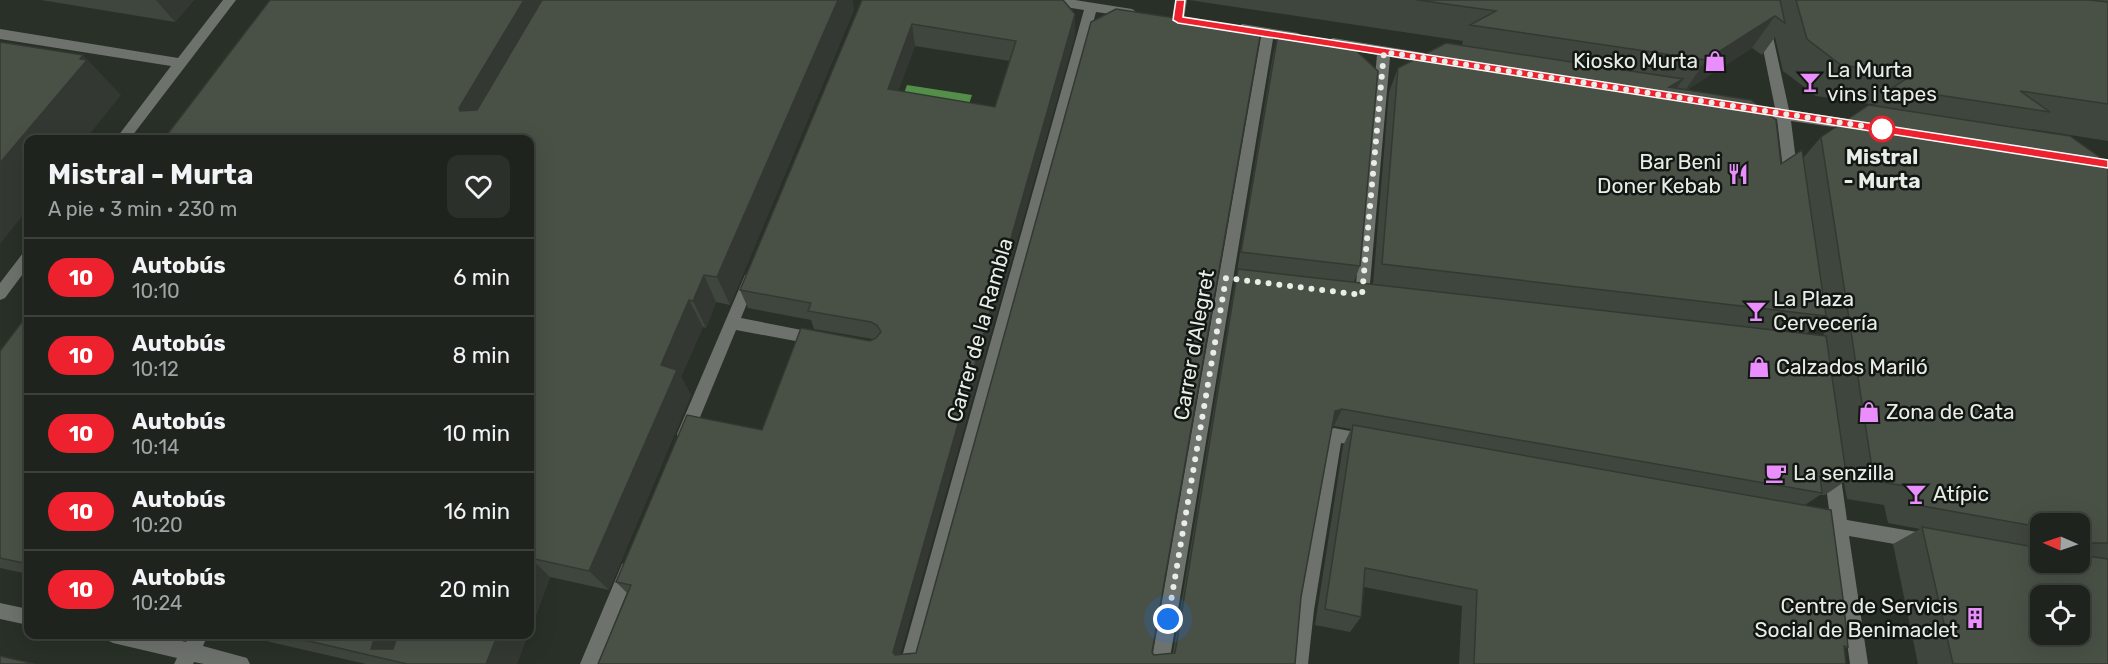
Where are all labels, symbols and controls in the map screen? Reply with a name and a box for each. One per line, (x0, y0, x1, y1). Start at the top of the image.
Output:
place label: Kiosko Murta (1573, 48, 1698, 73)
shop icon: Kiosko Murta (1703, 49, 1727, 73)
place label: La Murta vins i tapes (1827, 57, 1937, 106)
bar icon: La Murta vins i tapes (1798, 70, 1822, 94)
marker: Mistral - Murta (1869, 116, 1895, 142)
place label: Mistral - Murta (1843, 144, 1921, 193)
place label: Bar Beni Doner Kebab (1597, 149, 1721, 198)
button: heart (447, 155, 510, 218)
text: Mistral - Murta (48, 158, 253, 191)
restaurant icon: Bar Beni Doner Kebab (1726, 162, 1750, 186)
text: A pie · 3 min · 230 m (48, 197, 237, 221)
street label: Carrer de la Rambla (941, 235, 1018, 425)
text: Autobús (132, 252, 226, 279)
text: 6 min (453, 264, 510, 291)
text: 10 (69, 265, 93, 290)
street label: Carrer d'Alegret (1168, 268, 1219, 422)
text: 10:10 (132, 279, 180, 303)
place label: La Plaza Cervecería (1773, 286, 1878, 335)
bar icon: La Plaza Cervecería (1744, 299, 1768, 323)
text: Autobús (132, 330, 226, 357)
text: 8 min (452, 342, 510, 369)
text: 10 (69, 343, 93, 368)
place label: Calzados Mariló (1776, 354, 1928, 379)
shop icon: Calzados Mariló (1747, 355, 1771, 379)
text: 10:12 (132, 357, 179, 381)
place label: Zona de Cata (1886, 399, 2014, 424)
shop icon: Zona de Cata (1857, 400, 1881, 424)
text: Autobús (132, 408, 226, 435)
text: 10 min (443, 420, 510, 447)
text: 10 (69, 421, 93, 446)
text: 10:14 (132, 435, 179, 459)
place label: La senzilla (1793, 460, 1894, 485)
cafe icon: La senzilla (1764, 461, 1788, 485)
place label: Atípic (1933, 481, 1989, 506)
bar icon: Atípic (1904, 482, 1928, 506)
text: Autobús (132, 486, 226, 513)
text: 16 min (444, 498, 510, 525)
text: 10 (69, 499, 93, 524)
text: 10:20 (132, 513, 183, 537)
north arrow (2030, 513, 2090, 573)
map controls (2030, 513, 2090, 645)
text: Autobús (132, 564, 226, 591)
text: 20 min (440, 576, 510, 603)
text: 10 (69, 577, 93, 602)
button: locate (2030, 585, 2090, 645)
text: 10:24 (132, 591, 182, 615)
place label: Centre de Servicis Social de Benimaclet (1755, 593, 1958, 642)
your location (1153, 604, 1183, 634)
building icon: Centre de Servicis Social de Benimaclet (1963, 606, 1987, 630)

